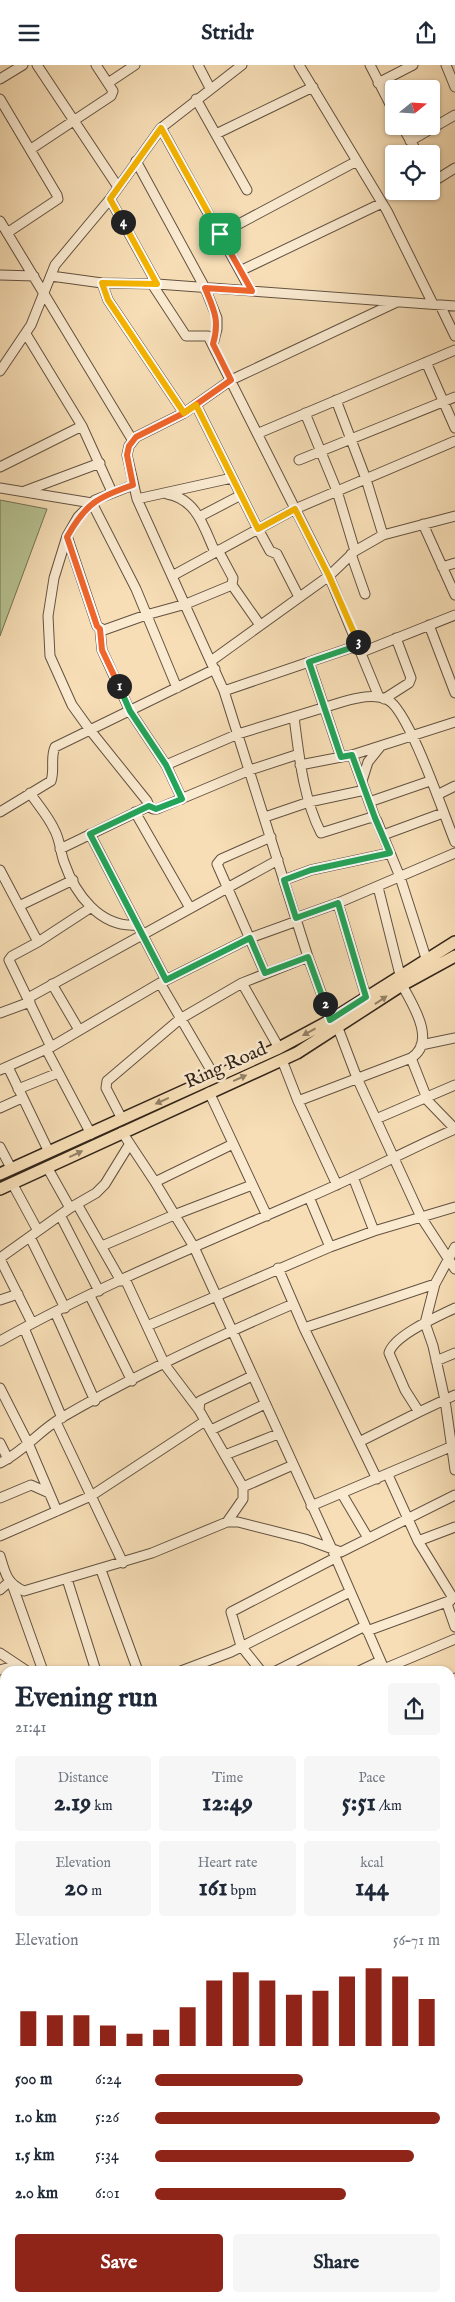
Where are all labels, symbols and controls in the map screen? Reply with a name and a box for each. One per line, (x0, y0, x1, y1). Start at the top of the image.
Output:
icon: menu (15, 19, 43, 47)
text: Stridr (201, 19, 254, 47)
icon: share (412, 19, 440, 47)
north arrow (385, 80, 440, 135)
map controls (385, 80, 440, 200)
button: locate (385, 145, 440, 200)
pin: 4 (110, 209, 136, 235)
text: 4 (120, 213, 127, 231)
pin (199, 213, 241, 255)
icon: arrive (206, 220, 234, 248)
pin: 3 (346, 629, 370, 655)
text: 3 (356, 633, 361, 651)
pin: 1 (106, 673, 132, 699)
text: 1 (117, 677, 122, 695)
pin: 2 (312, 991, 338, 1017)
text: 2 (322, 995, 329, 1013)
one-way arrow (374, 995, 388, 1004)
one-way arrow (303, 1027, 316, 1036)
street label: Ring Road (181, 1037, 271, 1095)
one-way arrow (233, 1074, 247, 1082)
one-way arrow (155, 1097, 169, 1105)
one-way arrow (69, 1149, 83, 1157)
text: Evening run (15, 1681, 158, 1716)
button: share (388, 1683, 440, 1735)
text: 21:41 (15, 1718, 47, 1738)
text: Distance (58, 1769, 108, 1787)
text: Time (212, 1769, 243, 1787)
text: Pace (359, 1769, 385, 1787)
text: 2.19 (54, 1787, 91, 1819)
text: 12:49 (202, 1787, 253, 1819)
text: 5:51 (342, 1787, 376, 1819)
text: km (91, 1797, 113, 1815)
text: /km (376, 1797, 402, 1815)
text: Elevation (55, 1854, 111, 1872)
text: Heart rate (198, 1854, 257, 1872)
text: kcal (360, 1854, 383, 1872)
text: 20 (64, 1872, 88, 1904)
text: 161 (199, 1872, 228, 1904)
text: 144 (355, 1872, 389, 1904)
text: m (88, 1882, 102, 1900)
text: bpm (228, 1882, 256, 1900)
text: Elevation (15, 1931, 78, 1951)
text: 56–71 m (393, 1931, 440, 1951)
text: 500 m (15, 2070, 52, 2090)
text: 6:24 (95, 2070, 121, 2090)
text: 1.0 km (15, 2108, 57, 2128)
text: 5:26 (95, 2108, 119, 2128)
text: 1.5 km (15, 2146, 55, 2166)
text: 5:34 (95, 2146, 119, 2166)
text: 2.0 km (15, 2184, 58, 2204)
text: 6:01 (95, 2184, 120, 2204)
button: Save (15, 2234, 223, 2292)
button: Share (233, 2234, 440, 2292)

